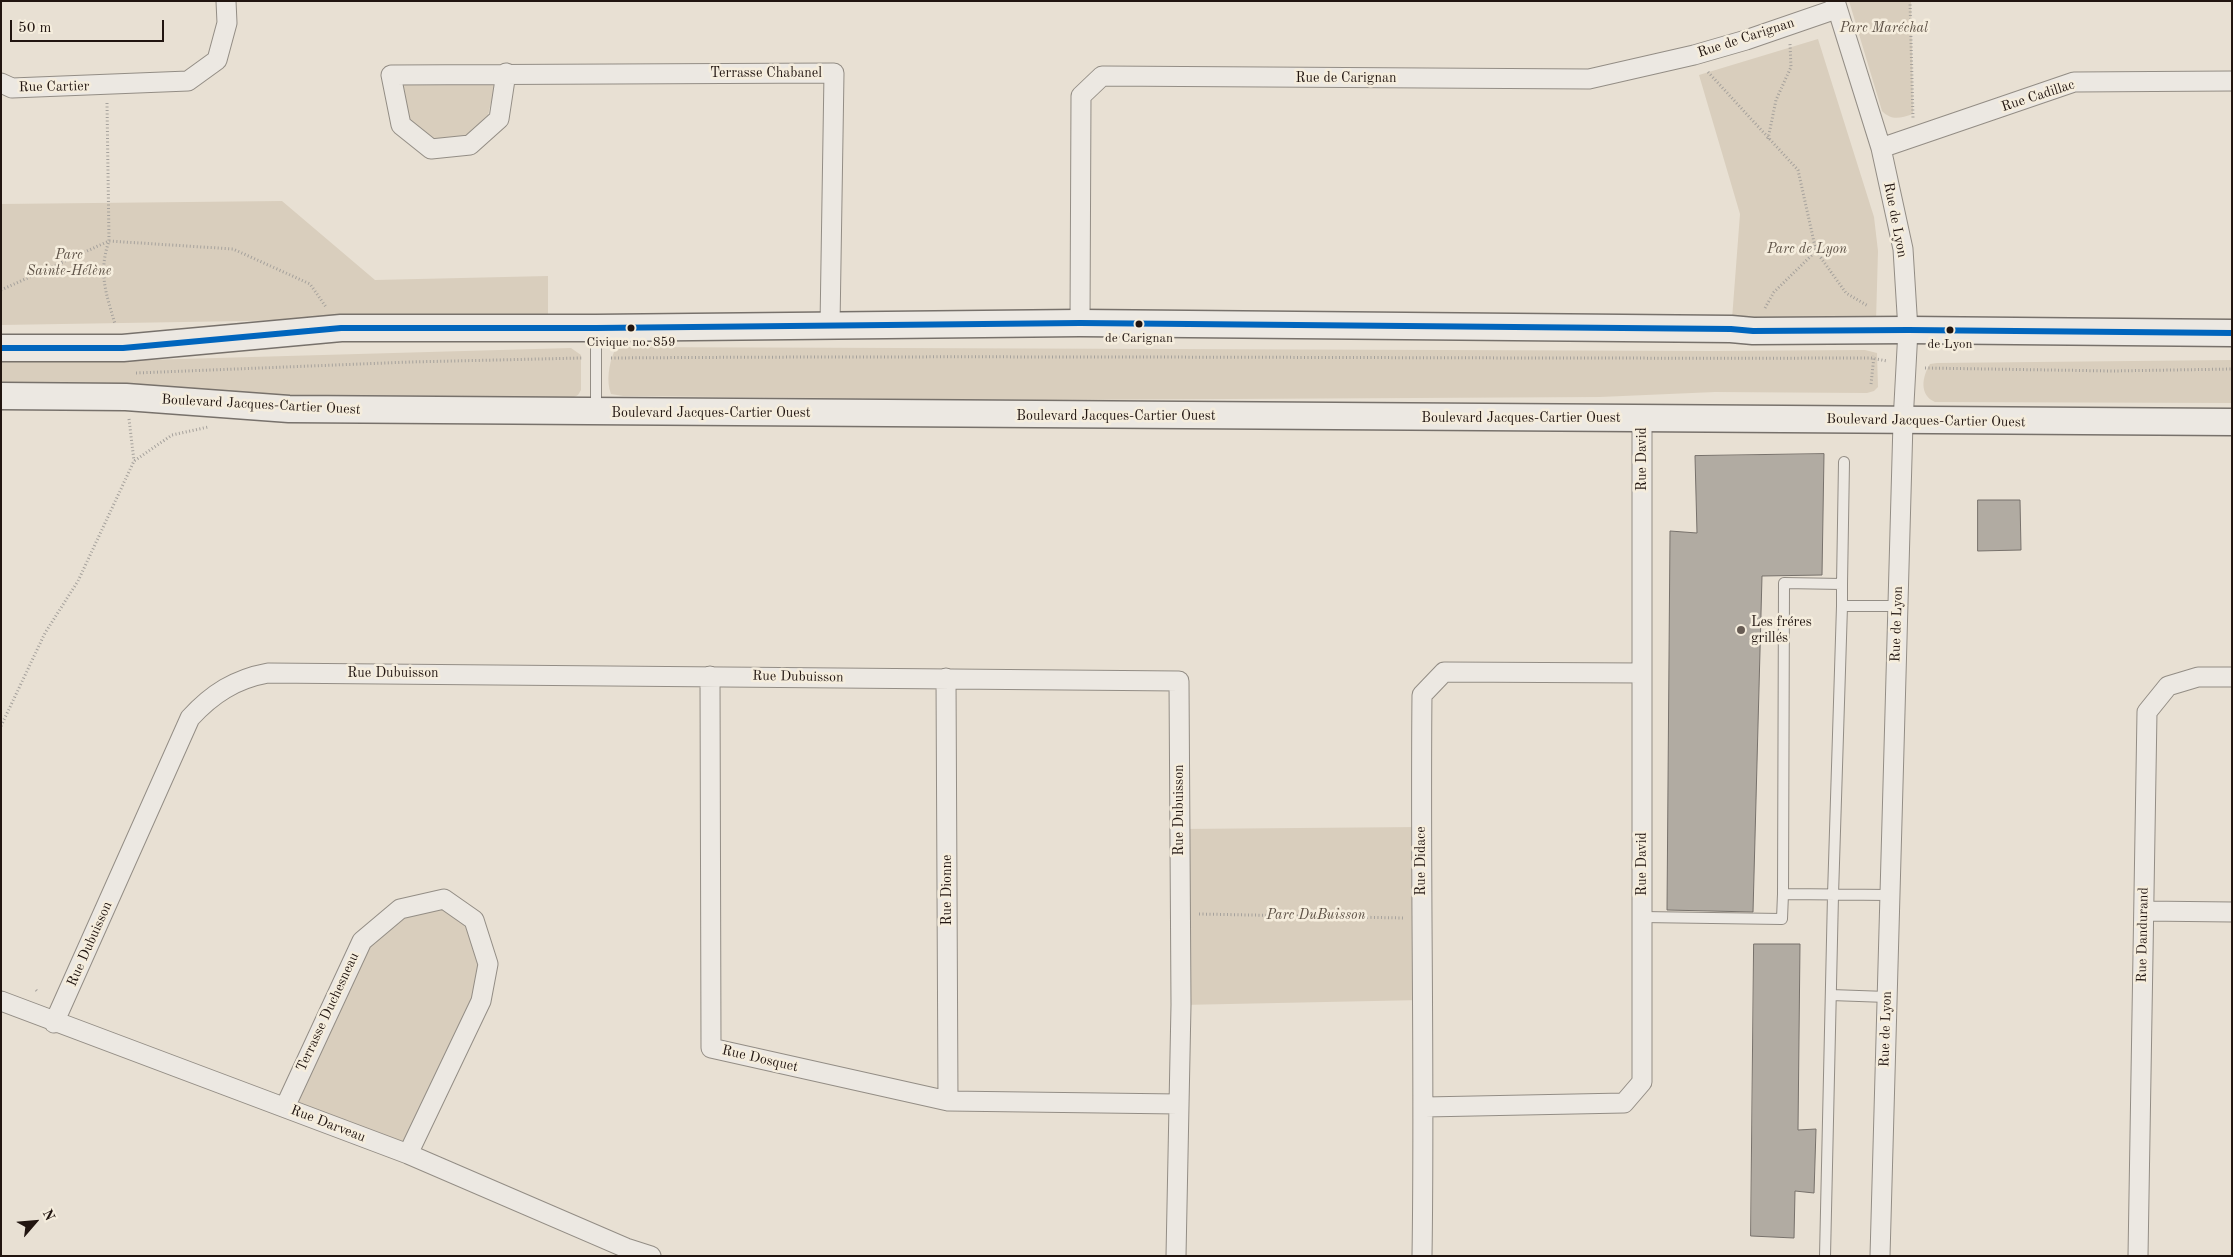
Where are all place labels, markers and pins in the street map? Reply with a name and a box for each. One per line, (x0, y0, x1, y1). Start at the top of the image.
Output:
marker: de Carignan (1134, 319, 1144, 329)
marker: Civique no. 859 (626, 323, 636, 333)
marker: de Lyon (1945, 325, 1955, 335)
place label: de Carignan (1105, 331, 1173, 347)
place label: Civique no. 859 (586, 335, 676, 351)
place label: de Lyon (1928, 337, 1972, 353)
place label: Les fréres grillés (1751, 614, 1812, 646)
marker: Les fréres grillés (1735, 624, 1747, 636)

